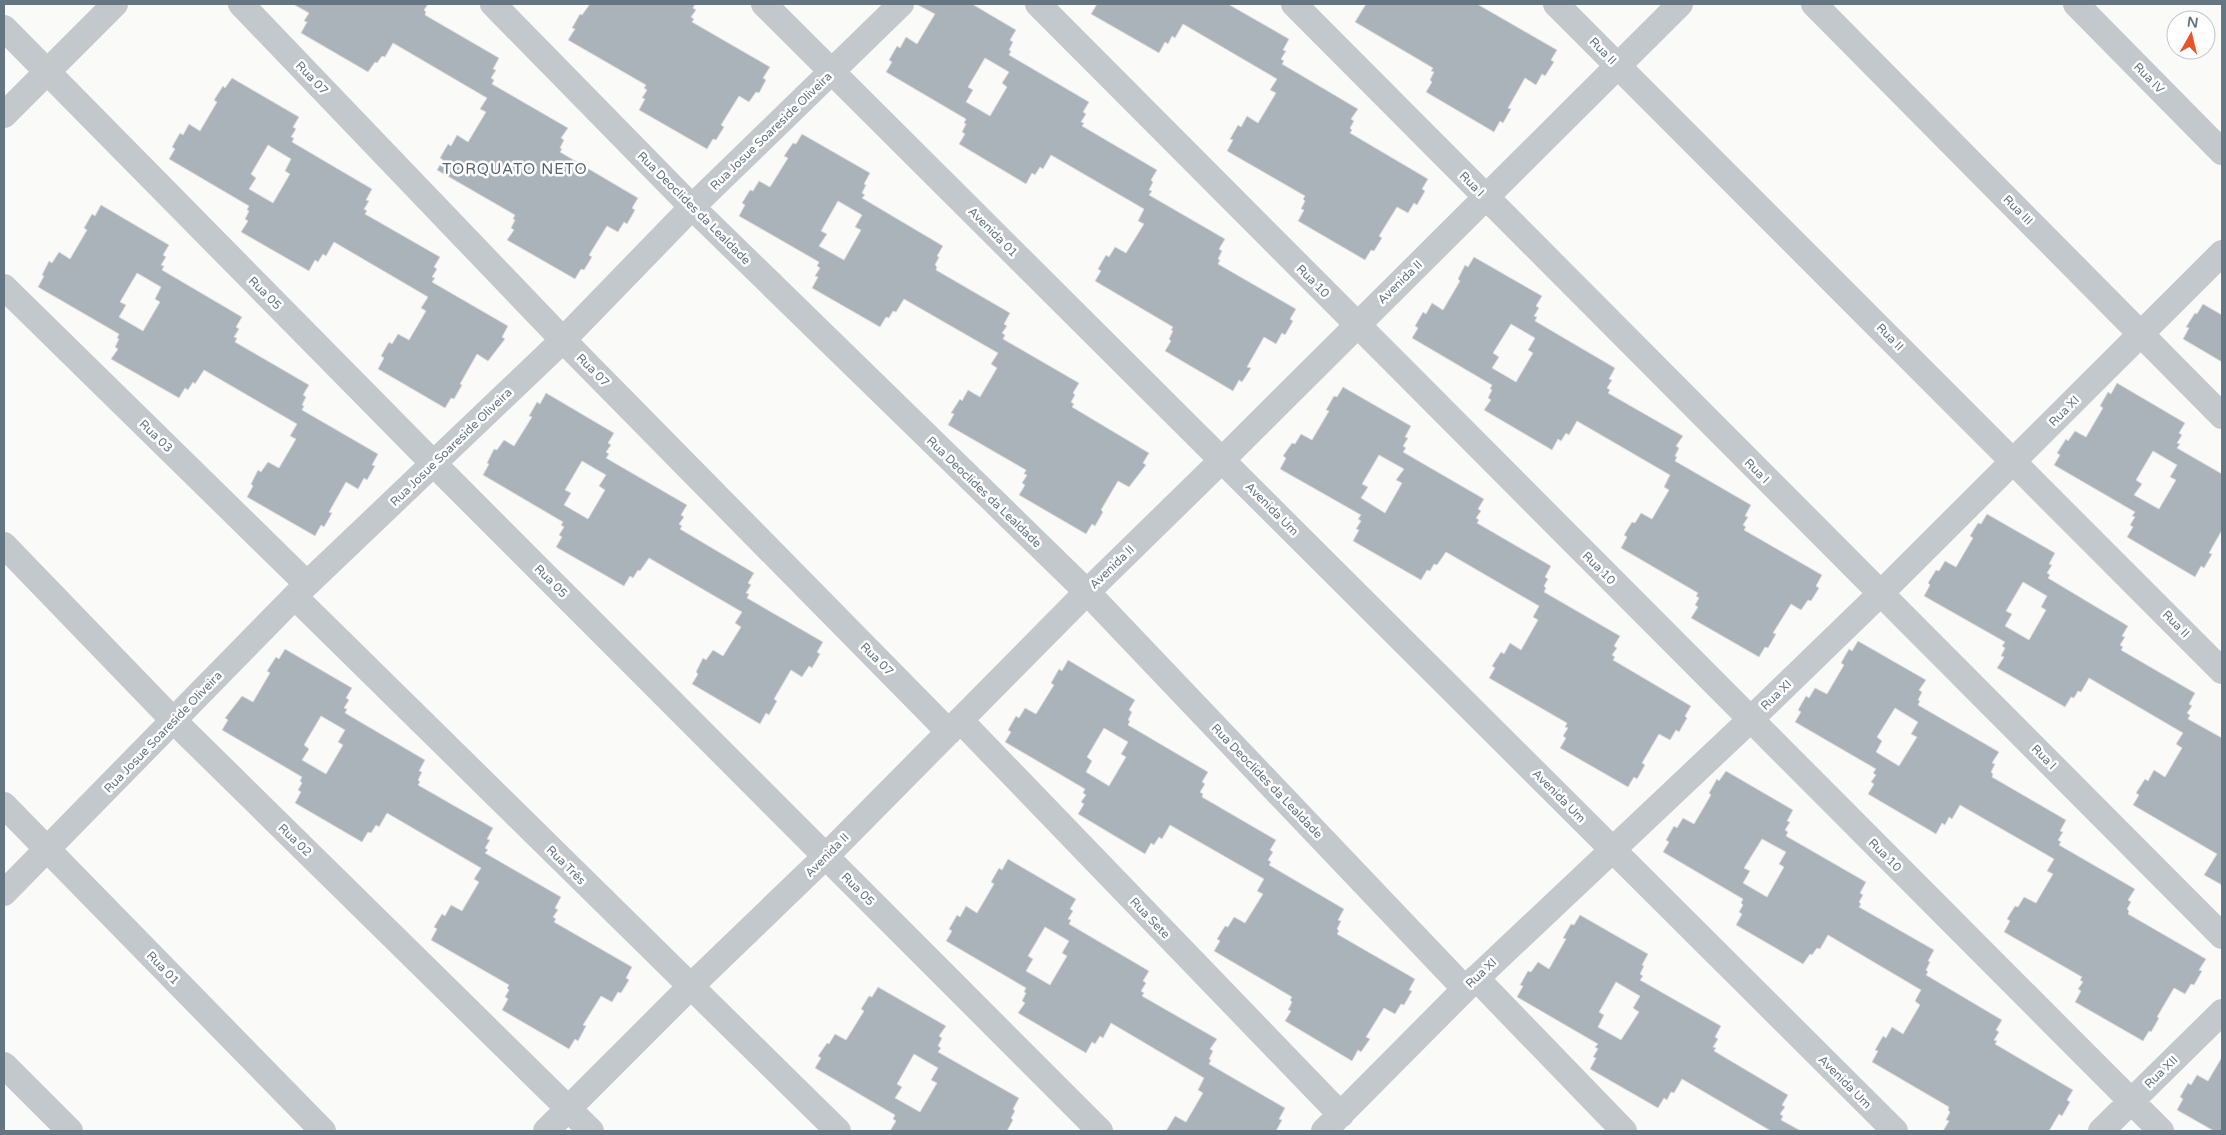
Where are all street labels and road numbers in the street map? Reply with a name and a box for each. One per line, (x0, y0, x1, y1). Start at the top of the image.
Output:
street label: Rua II (1587, 35, 1619, 67)
street label: Rua 07 (293, 58, 331, 98)
street label: Rua IV (2131, 60, 2168, 97)
street label: Rua Josue Soareside Oliveira (707, 69, 835, 193)
street label: Rua Deoclides da Lealdade (635, 149, 753, 267)
street label: Rua I (1457, 169, 1487, 199)
street label: Rua III (2000, 192, 2036, 228)
street label: Avenida 01 (965, 204, 1021, 260)
street label: Avenida II (1375, 257, 1425, 307)
street label: Rua 10 (1294, 262, 1333, 301)
street label: Rua 05 (246, 274, 284, 312)
street label: Rua II (1874, 321, 1906, 353)
street label: Rua 07 (574, 351, 612, 389)
street label: Rua Josue Soareside Oliveira (387, 385, 515, 509)
street label: Rua XI (2046, 393, 2082, 429)
street label: Rua 03 (136, 417, 176, 455)
street label: Rua Deoclides da Lealdade (924, 434, 1044, 551)
street label: Rua I (1742, 456, 1772, 486)
street label: Avenida Um (1243, 480, 1301, 538)
street label: Avenida II (1087, 542, 1137, 592)
street label: Rua 10 (1580, 549, 1619, 588)
street label: Rua 05 (532, 562, 570, 600)
street label: Rua II (2160, 608, 2192, 640)
street label: Rua 07 (858, 640, 896, 678)
street label: Rua Josue Soareside Oliveira (101, 668, 225, 796)
street label: Rua XI (1758, 677, 1794, 713)
street label: Rua Deoclides da Lealdade (1209, 721, 1326, 841)
street label: Rua I (2029, 742, 2059, 772)
street label: Avenida Um (1530, 767, 1588, 825)
street label: Rua 02 (275, 821, 315, 859)
street label: Avenida II (802, 830, 852, 880)
street label: Rua 10 (1866, 836, 1905, 875)
street label: Rua Três (544, 843, 589, 888)
street label: Rua 05 (839, 870, 877, 908)
street label: Rua Sete (1127, 895, 1173, 941)
street label: Rua 01 (144, 948, 182, 988)
street label: Rua XI (1463, 955, 1499, 991)
street label: Avenida Um (1816, 1053, 1874, 1111)
street label: Rua XII (2142, 1053, 2180, 1091)

